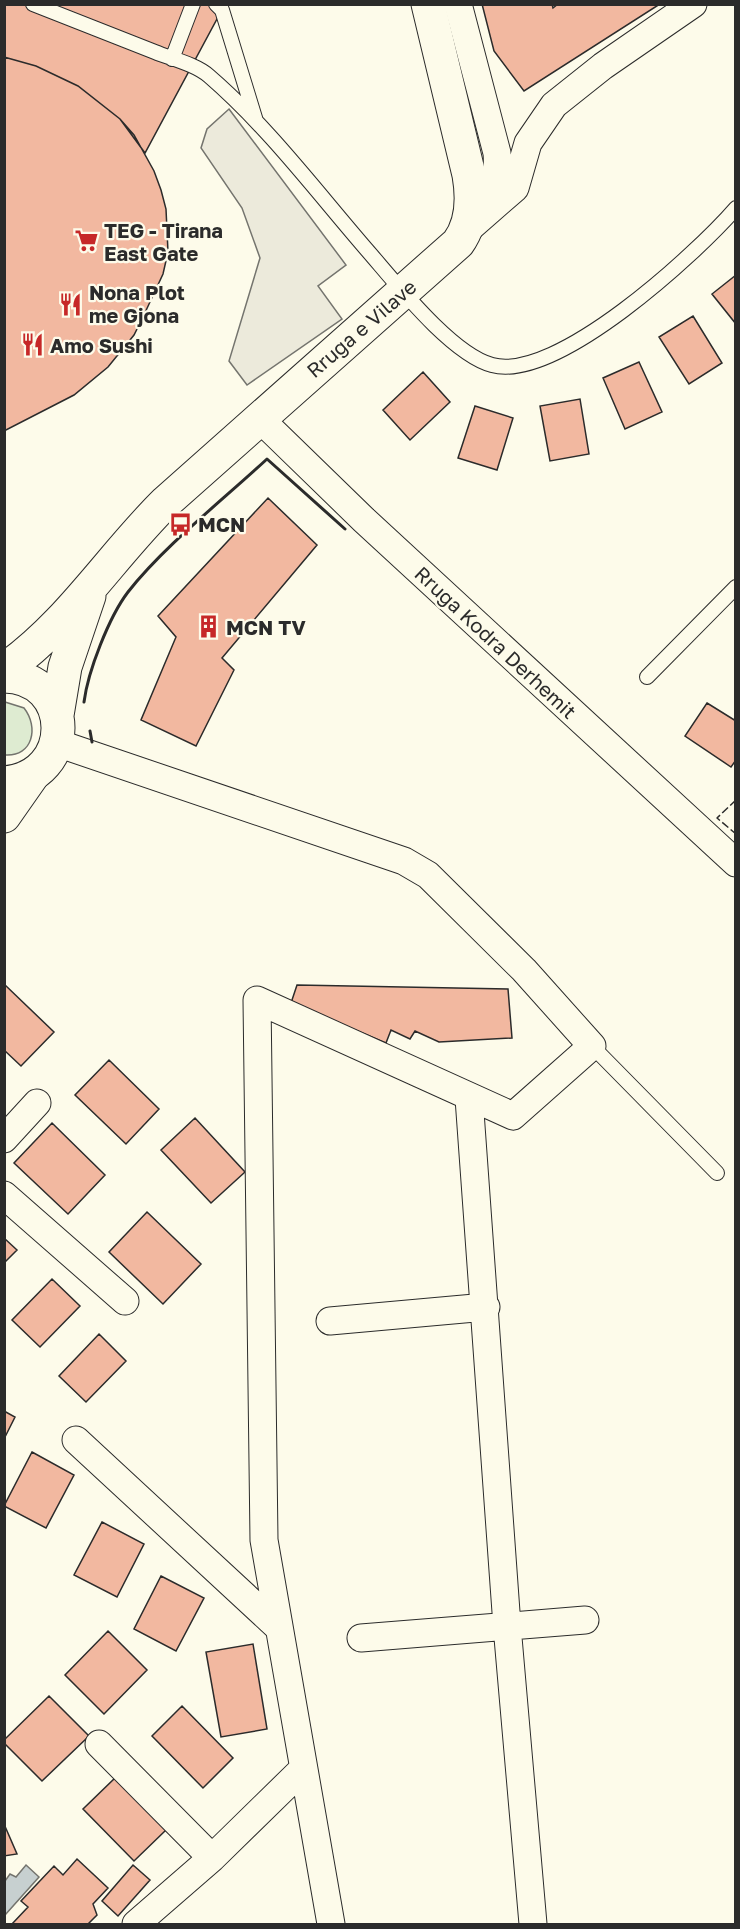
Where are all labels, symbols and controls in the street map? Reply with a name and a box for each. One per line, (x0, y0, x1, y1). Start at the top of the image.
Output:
place label: TEG - Tirana East Gate (104, 218, 223, 265)
supermarket icon: TEG - Tirana East Gate (73, 228, 99, 254)
street label: Rruga e Vilave (301, 274, 421, 382)
place label: Nona Plot me Gjona (89, 280, 185, 327)
restaurant icon: Nona Plot me Gjona (58, 291, 84, 317)
restaurant icon: Amo Sushi (19, 332, 45, 358)
place label: Amo Sushi (50, 333, 153, 357)
bus stop icon: MCN (167, 511, 193, 537)
place label: MCN (198, 512, 245, 536)
street label: Rruga Kodra Derhemit (410, 561, 582, 723)
building icon: MCN TV (195, 614, 221, 640)
place label: MCN TV (226, 615, 306, 639)

